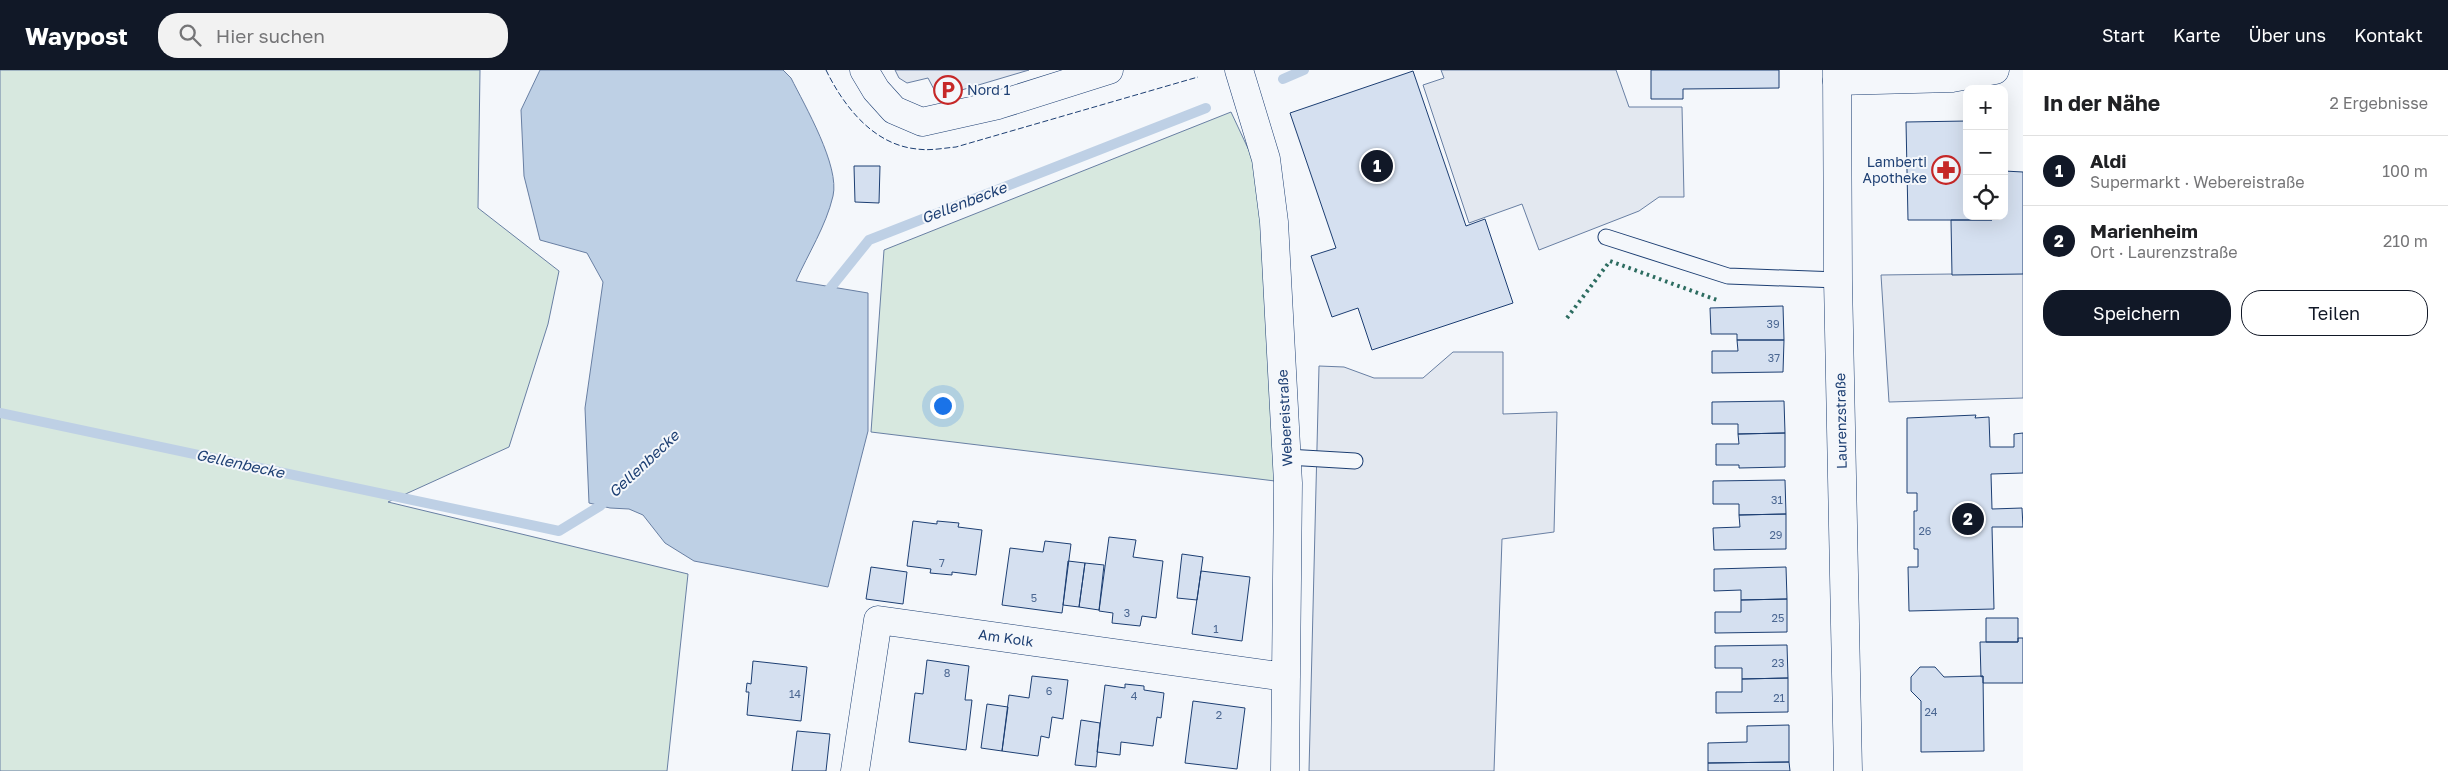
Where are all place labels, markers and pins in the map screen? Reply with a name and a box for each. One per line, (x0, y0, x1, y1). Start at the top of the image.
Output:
parking icon: Nord 1 (933, 75, 963, 105)
place label: Nord 1 (967, 81, 1010, 98)
pin: 1 (1361, 147, 1393, 185)
place label: Lamberti Apotheke (1863, 153, 1927, 186)
pharmacy icon: Lamberti Apotheke (1931, 155, 1961, 185)
pin: 2 (1952, 500, 1984, 538)

